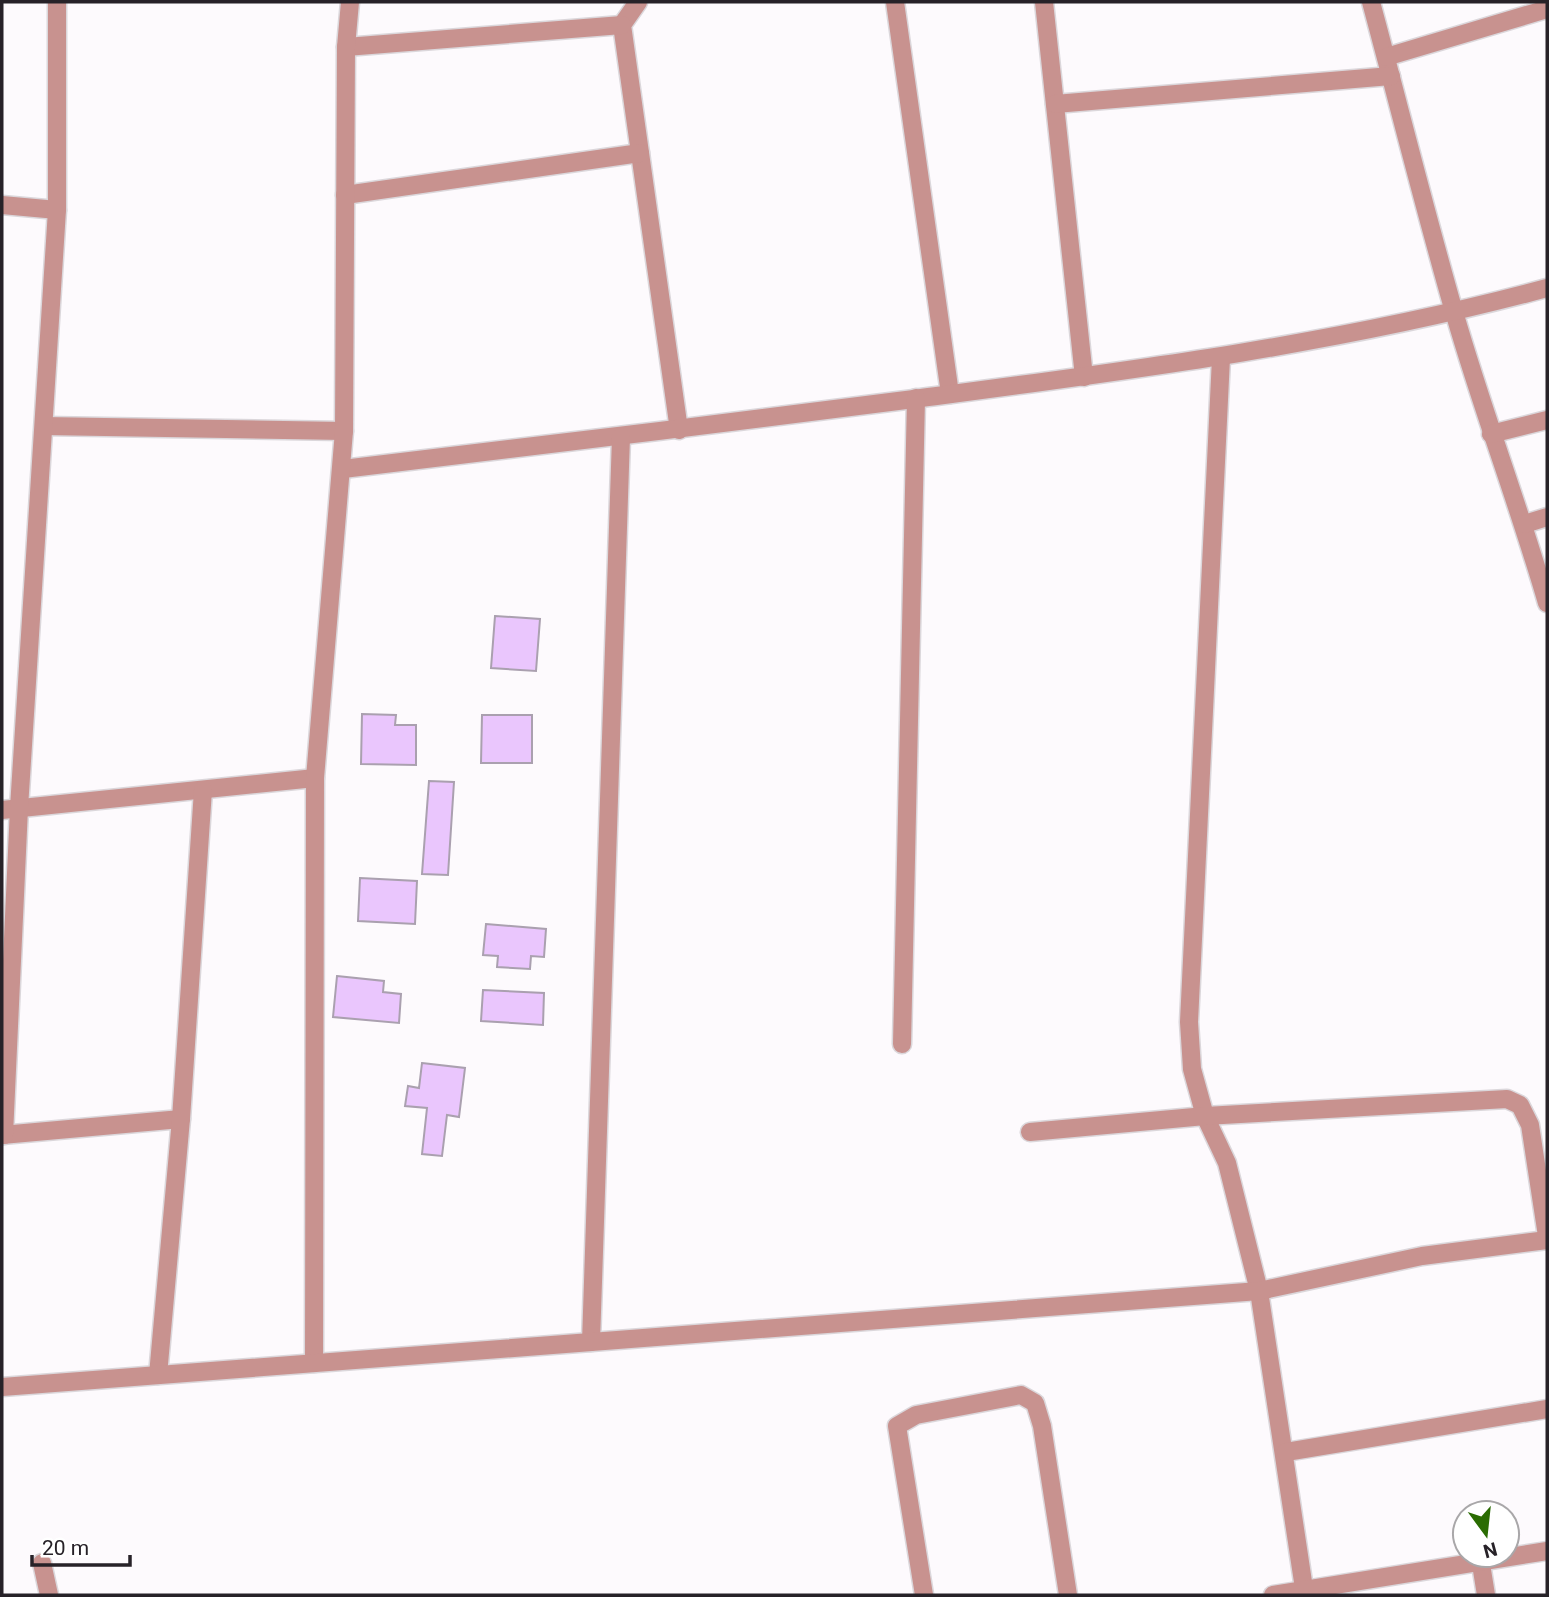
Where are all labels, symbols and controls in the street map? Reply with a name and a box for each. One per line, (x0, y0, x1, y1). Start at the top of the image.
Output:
north arrow (1451, 1499, 1521, 1569)
scale bar (32, 1524, 130, 1568)
text: 20 m (42, 1536, 89, 1560)
text: N (1481, 1537, 1500, 1563)

